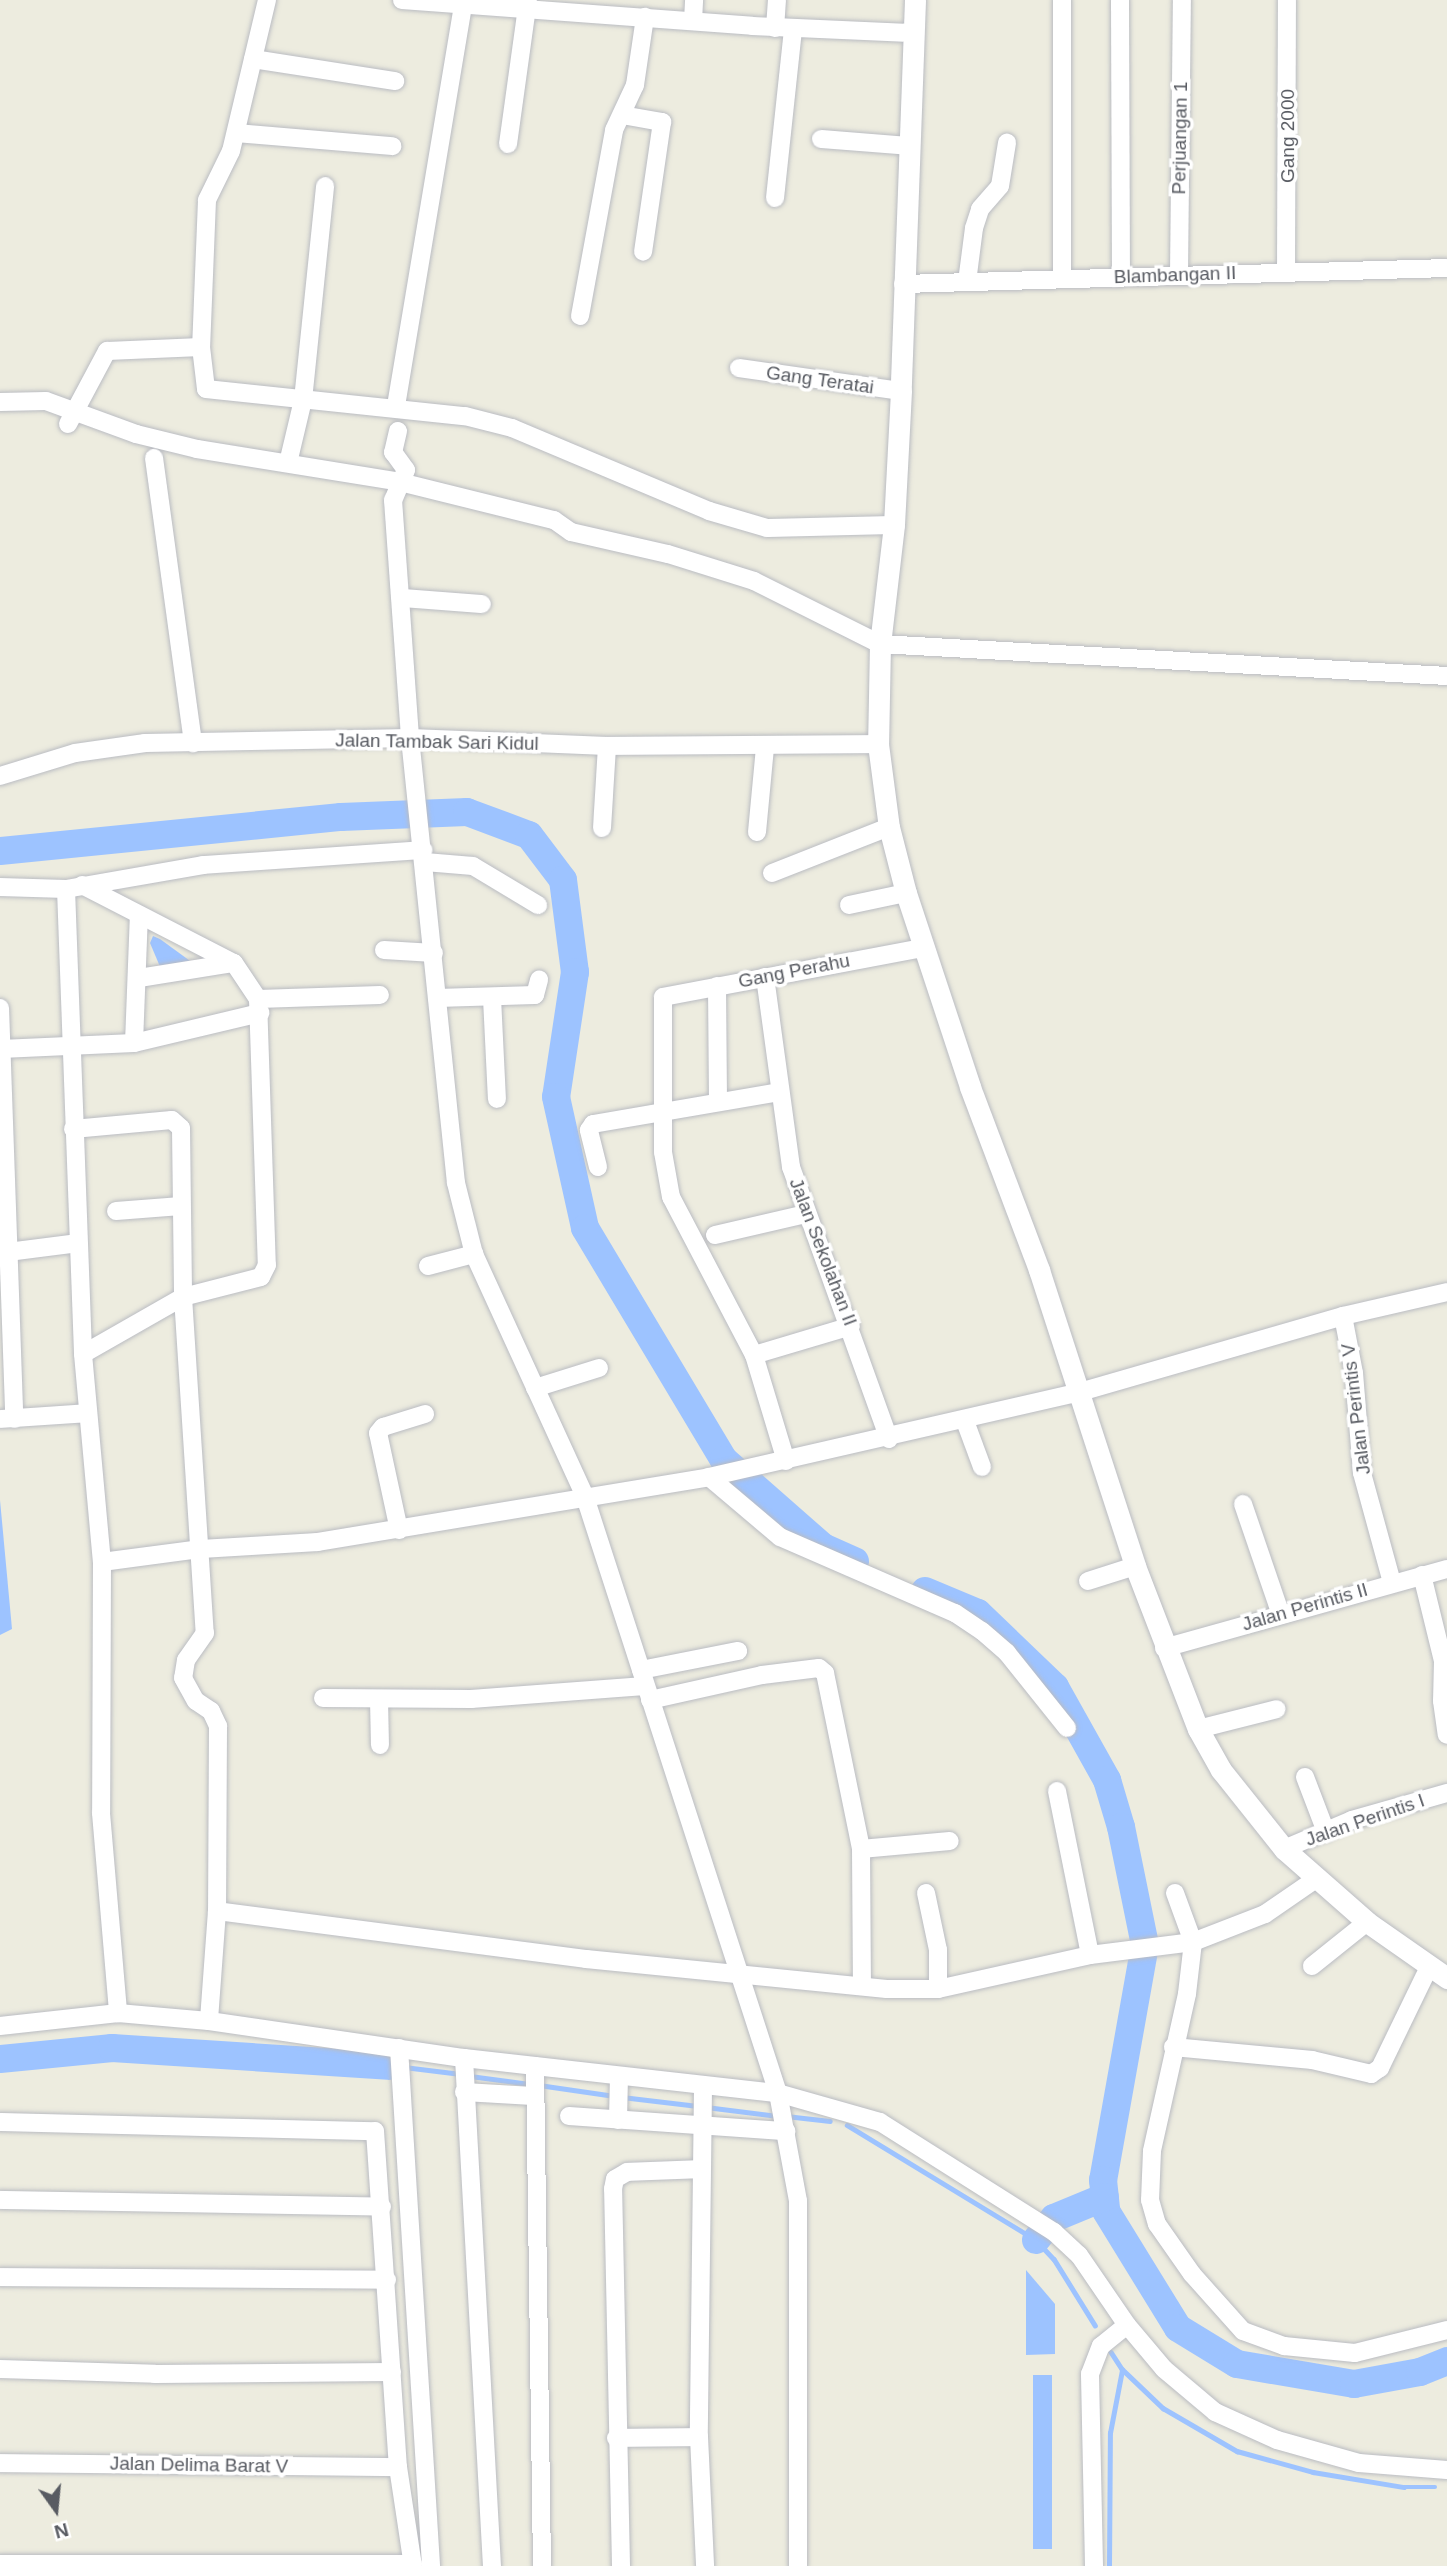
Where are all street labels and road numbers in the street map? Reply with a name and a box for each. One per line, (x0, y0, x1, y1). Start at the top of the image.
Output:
street label: Perjuangan 1 (1168, 81, 1192, 195)
street label: Gang 2000 (1277, 89, 1299, 183)
street label: Blambangan II (1113, 261, 1237, 289)
street label: Gang Teratai (765, 361, 875, 399)
street label: Jalan Tambak Sari Kidul (335, 729, 539, 755)
street label: Gang Perahu (736, 949, 852, 993)
street label: Jalan Sekolahan II (784, 1175, 862, 1329)
street label: Jalan Perintis V (1337, 1342, 1375, 1476)
street label: Jalan Perintis II (1239, 1578, 1371, 1636)
street label: Jalan Perintis I (1302, 1789, 1428, 1851)
street label: Jalan Delima Barat V (110, 2452, 288, 2478)

